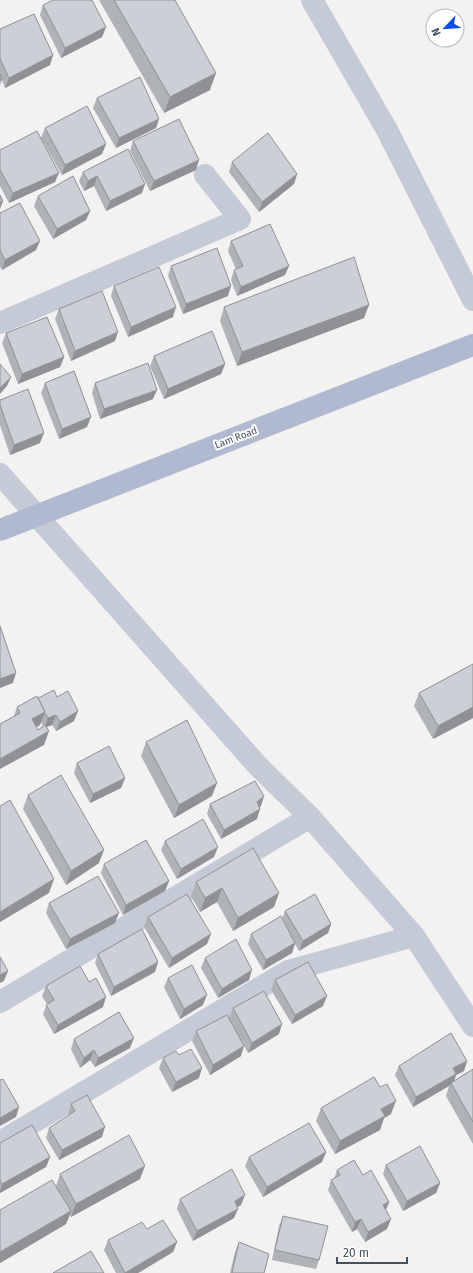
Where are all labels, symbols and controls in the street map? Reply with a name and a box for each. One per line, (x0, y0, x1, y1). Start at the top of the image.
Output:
north arrow (425, 8, 465, 48)
text: N (429, 26, 444, 38)
street label: Lam Road (213, 424, 259, 452)
scale bar (337, 1239, 407, 1265)
text: 20 m (343, 1246, 369, 1260)

